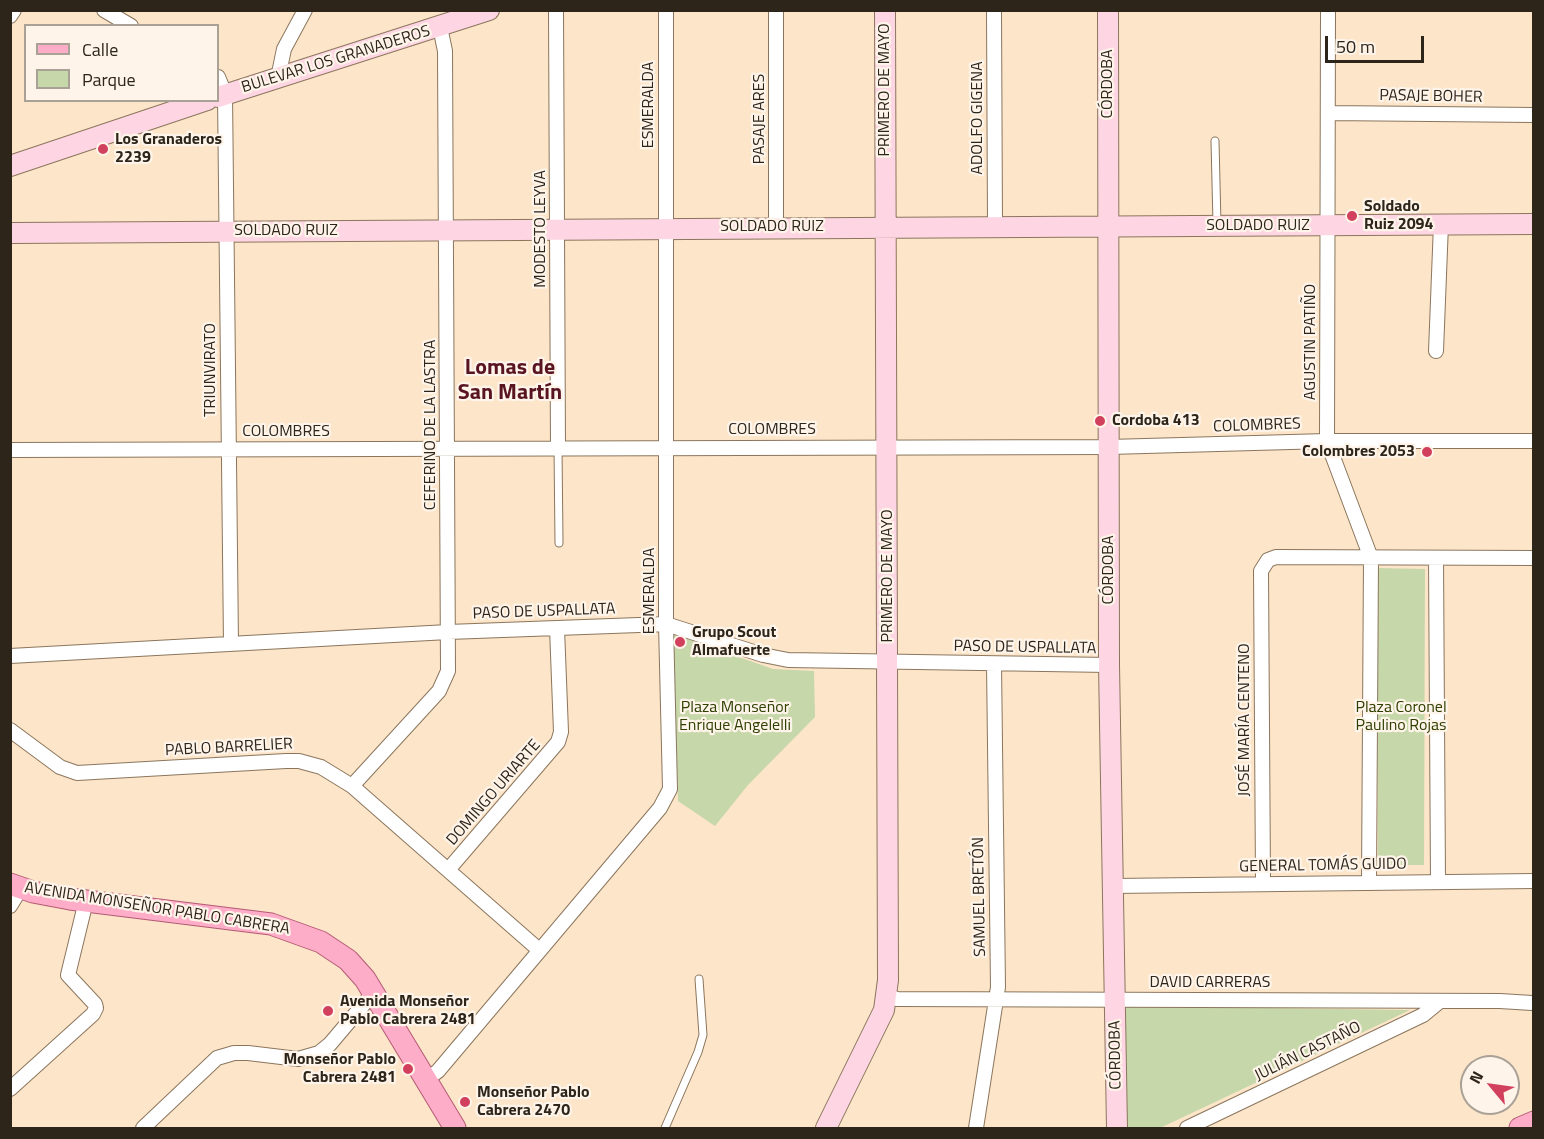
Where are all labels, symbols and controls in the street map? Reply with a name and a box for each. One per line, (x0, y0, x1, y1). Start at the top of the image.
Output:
street label: BULEVAR LOS GRANADEROS (239, 22, 433, 98)
street label: PRIMERO DE MAYO (875, 23, 895, 157)
legend (24, 24, 219, 102)
scale bar (1328, 24, 1427, 62)
text: 50 m (1336, 33, 1375, 60)
text: Calle (82, 36, 118, 63)
street label: CÓRDOBA (1098, 49, 1118, 119)
street label: ADOLFO GIGENA (968, 61, 988, 175)
street label: ESMERALDA (639, 62, 659, 148)
text: Parque (82, 66, 136, 93)
street label: PASAJE ARES (750, 74, 770, 164)
street label: PASAJE BOHER (1379, 86, 1483, 108)
place label: Los Granaderos 2239 (115, 130, 222, 168)
marker: Los Granaderos 2239 (96, 142, 110, 156)
street label: MODESTO LEYVA (531, 170, 551, 288)
place label: Soldado Ruiz 2094 (1364, 197, 1434, 235)
marker: Soldado Ruiz 2094 (1345, 209, 1359, 223)
street label: SOLDADO RUIZ (1206, 216, 1310, 236)
street label: SOLDADO RUIZ (720, 217, 824, 237)
street label: SOLDADO RUIZ (234, 221, 338, 241)
street label: AGUSTIN PATIÑO (1301, 284, 1321, 400)
street label: TRIUNVIRATO (201, 323, 221, 417)
street label: CEFERINO DE LA LASTRA (421, 340, 441, 510)
district label: Lomas de San Martín (458, 356, 562, 408)
place label: Cordoba 413 (1112, 411, 1200, 431)
marker: Cordoba 413 (1093, 414, 1107, 428)
street label: COLOMBRES (1213, 415, 1301, 437)
street label: COLOMBRES (728, 420, 816, 440)
street label: COLOMBRES (242, 422, 330, 442)
place label: Colombres 2053 (1302, 442, 1415, 462)
marker: Colombres 2053 (1420, 445, 1434, 459)
street label: PRIMERO DE MAYO (878, 509, 898, 643)
street label: CÓRDOBA (1099, 535, 1119, 605)
street label: ESMERALDA (640, 548, 660, 634)
street label: PASO DE USPALLATA (472, 600, 616, 624)
place label: Grupo Scout Almafuerte (692, 623, 776, 661)
marker: Grupo Scout Almafuerte (673, 635, 687, 649)
street label: PASO DE USPALLATA (954, 637, 1096, 659)
street label: JOSÉ MARÍA CENTENO (1235, 643, 1255, 797)
park label: Plaza Monseñor Enrique Angelelli (679, 698, 791, 736)
park label: Plaza Coronel Paulino Rojas (1355, 698, 1447, 736)
street label: PABLO BARRELIER (165, 735, 293, 761)
street label: DOMINGO URIARTE (443, 736, 545, 850)
street label: SAMUEL BRETÓN (969, 837, 991, 957)
street label: GENERAL TOMÁS GUIDO (1239, 855, 1407, 877)
street label: AVENIDA MONSEÑOR PABLO CABRERA (23, 879, 291, 939)
street label: DAVID CARRERAS (1150, 973, 1270, 993)
place label: Avenida Monseñor Pablo Cabrera 2481 (340, 992, 476, 1030)
marker: Avenida Monseñor Pablo Cabrera 2481 (321, 1004, 335, 1018)
street label: JULIÁN CASTAÑO (1252, 1018, 1364, 1086)
street label: CÓRDOBA (1106, 1020, 1126, 1090)
place label: Monseñor Pablo Cabrera 2481 (283, 1050, 396, 1088)
north arrow (1460, 1055, 1520, 1115)
marker: Monseñor Pablo Cabrera 2481 (401, 1062, 415, 1076)
text: N (1463, 1067, 1489, 1088)
place label: Monseñor Pablo Cabrera 2470 (477, 1083, 590, 1121)
marker: Monseñor Pablo Cabrera 2470 (458, 1095, 472, 1109)

